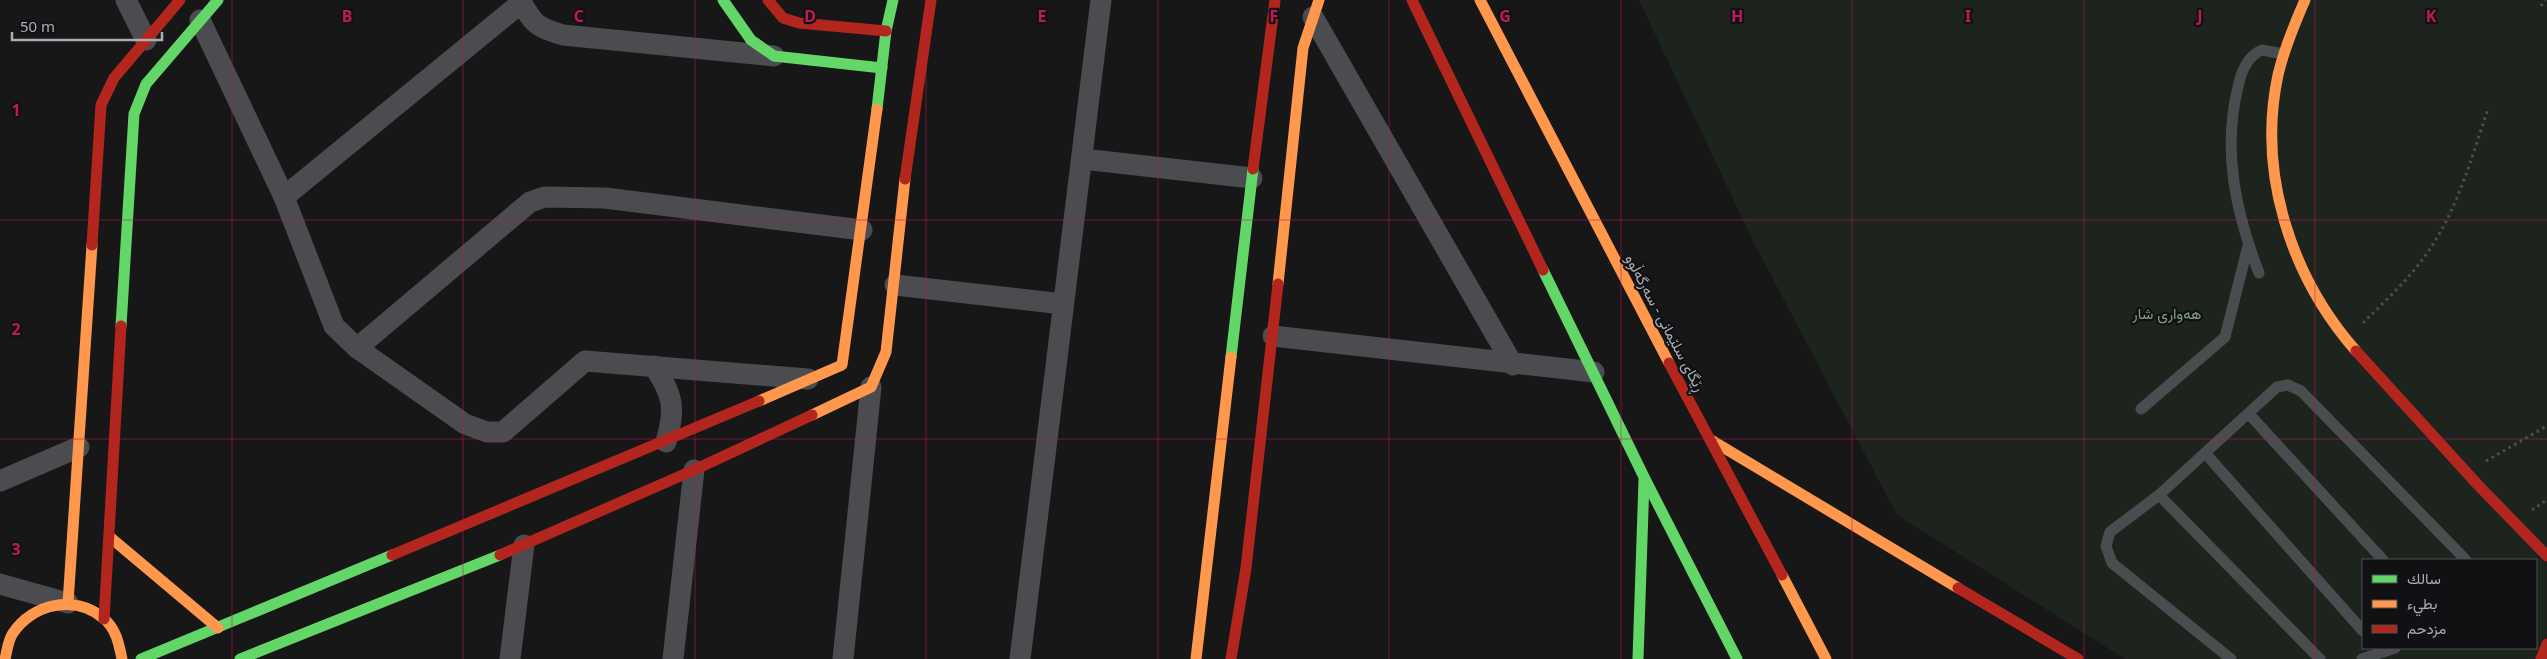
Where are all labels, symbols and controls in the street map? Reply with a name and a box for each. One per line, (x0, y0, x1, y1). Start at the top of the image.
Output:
text: B (342, 5, 352, 27)
text: C (574, 5, 584, 27)
text: D (804, 5, 816, 27)
text: E (1038, 5, 1047, 27)
text: F (1270, 5, 1278, 27)
text: G (1499, 5, 1511, 27)
text: H (1731, 5, 1743, 27)
text: I (1965, 5, 1971, 27)
text: J (2195, 5, 2203, 27)
text: K (2426, 5, 2437, 27)
scale bar (12, 10, 162, 42)
text: 50 m (20, 16, 55, 36)
text: 1 (11, 99, 21, 121)
street label: ڕێگای سلێمانی - سەرگەڵوو (1619, 250, 1711, 396)
park label: هەواری شار (2132, 303, 2201, 324)
text: 2 (11, 318, 21, 340)
text: 3 (11, 538, 21, 560)
legend (2362, 559, 2537, 649)
text: سالك (2407, 568, 2441, 588)
text: بطيء (2407, 593, 2437, 617)
text: مزدحم (2407, 618, 2446, 639)

